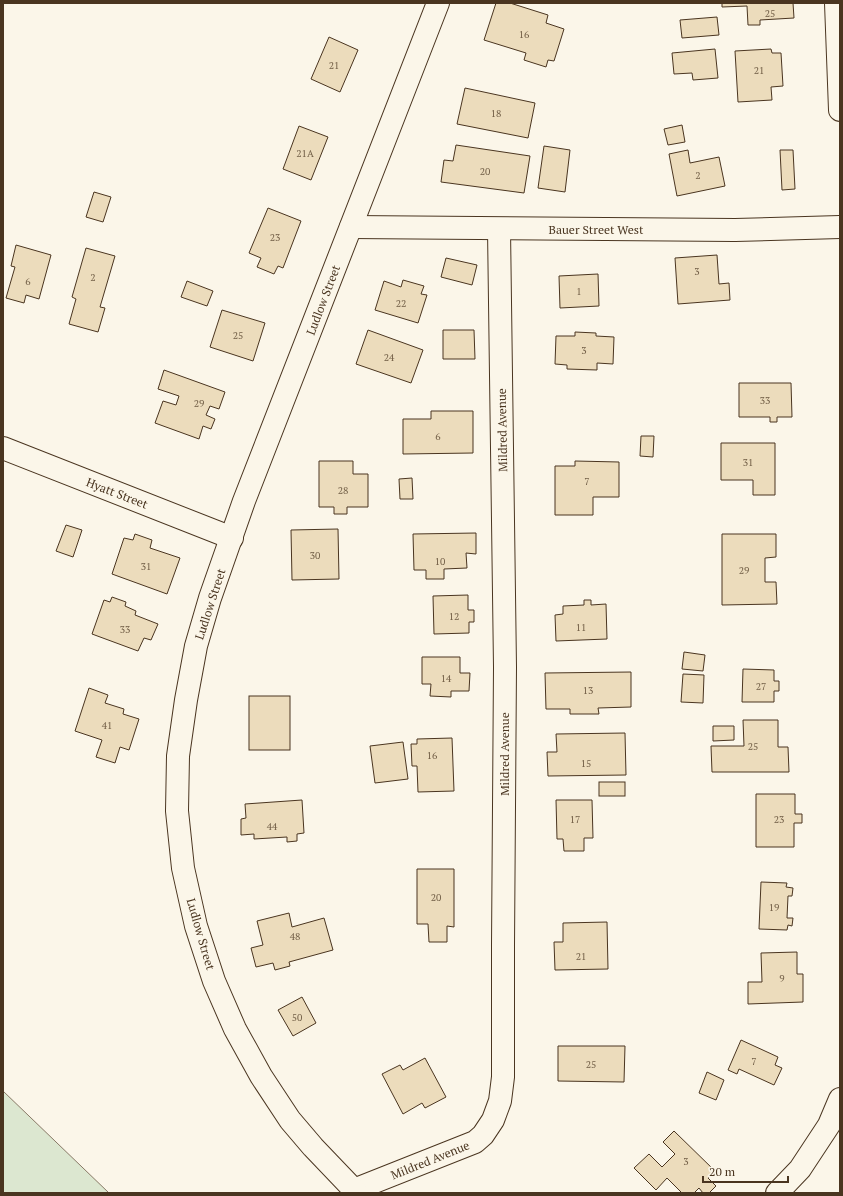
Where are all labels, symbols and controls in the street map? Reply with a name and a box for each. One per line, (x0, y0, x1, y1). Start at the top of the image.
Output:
house number: 25 (765, 7, 775, 20)
house number: 16 (519, 28, 530, 41)
house number: 21 (329, 59, 339, 72)
house number: 21 (754, 64, 764, 77)
house number: 18 (491, 107, 501, 120)
house number: 21A (296, 147, 314, 160)
house number: 20 (480, 165, 490, 178)
house number: 2 (695, 169, 701, 182)
street label: Bauer Street West (549, 222, 644, 237)
house number: 23 (270, 231, 280, 244)
street label: Ludlow Street (303, 262, 343, 337)
house number: 3 (694, 265, 700, 278)
house number: 2 (90, 271, 96, 284)
house number: 6 (25, 275, 31, 288)
house number: 1 (576, 285, 582, 298)
house number: 22 (396, 297, 406, 310)
house number: 25 (233, 329, 243, 342)
house number: 3 (581, 344, 587, 357)
house number: 24 (384, 351, 395, 364)
street label: Mildred Avenue (494, 388, 510, 472)
house number: 33 (760, 394, 770, 407)
house number: 29 (194, 397, 204, 410)
house number: 6 (435, 430, 441, 443)
house number: 31 (743, 456, 753, 469)
street label: Hyatt Street (84, 474, 150, 512)
house number: 7 (584, 475, 590, 488)
house number: 28 (338, 484, 348, 497)
house number: 30 (310, 549, 320, 562)
house number: 10 (435, 555, 445, 568)
house number: 31 (141, 560, 151, 573)
house number: 29 (739, 564, 749, 577)
street label: Ludlow Street (191, 566, 229, 641)
house number: 12 (449, 610, 459, 623)
house number: 11 (576, 621, 586, 634)
house number: 33 (120, 623, 130, 636)
house number: 14 (441, 672, 452, 685)
house number: 27 (756, 680, 766, 693)
house number: 13 (583, 684, 593, 697)
street label: Mildred Avenue (497, 712, 512, 796)
house number: 41 (102, 719, 112, 732)
house number: 25 (748, 740, 758, 753)
house number: 16 (427, 749, 438, 762)
house number: 15 (581, 757, 591, 770)
house number: 17 (570, 813, 580, 826)
house number: 23 (774, 813, 784, 826)
house number: 44 (267, 820, 278, 833)
house number: 20 (431, 891, 441, 904)
street label: Ludlow Street (184, 896, 219, 972)
house number: 19 (769, 901, 779, 914)
house number: 48 (290, 930, 300, 943)
house number: 21 (576, 950, 586, 963)
house number: 9 (779, 972, 785, 985)
house number: 50 (292, 1011, 302, 1024)
house number: 7 (751, 1055, 757, 1068)
house number: 25 (586, 1058, 596, 1071)
street label: Mildred Avenue (388, 1137, 472, 1183)
house number: 3 (683, 1155, 689, 1168)
scale bar (703, 1158, 788, 1184)
text: 20 m (709, 1164, 736, 1179)

